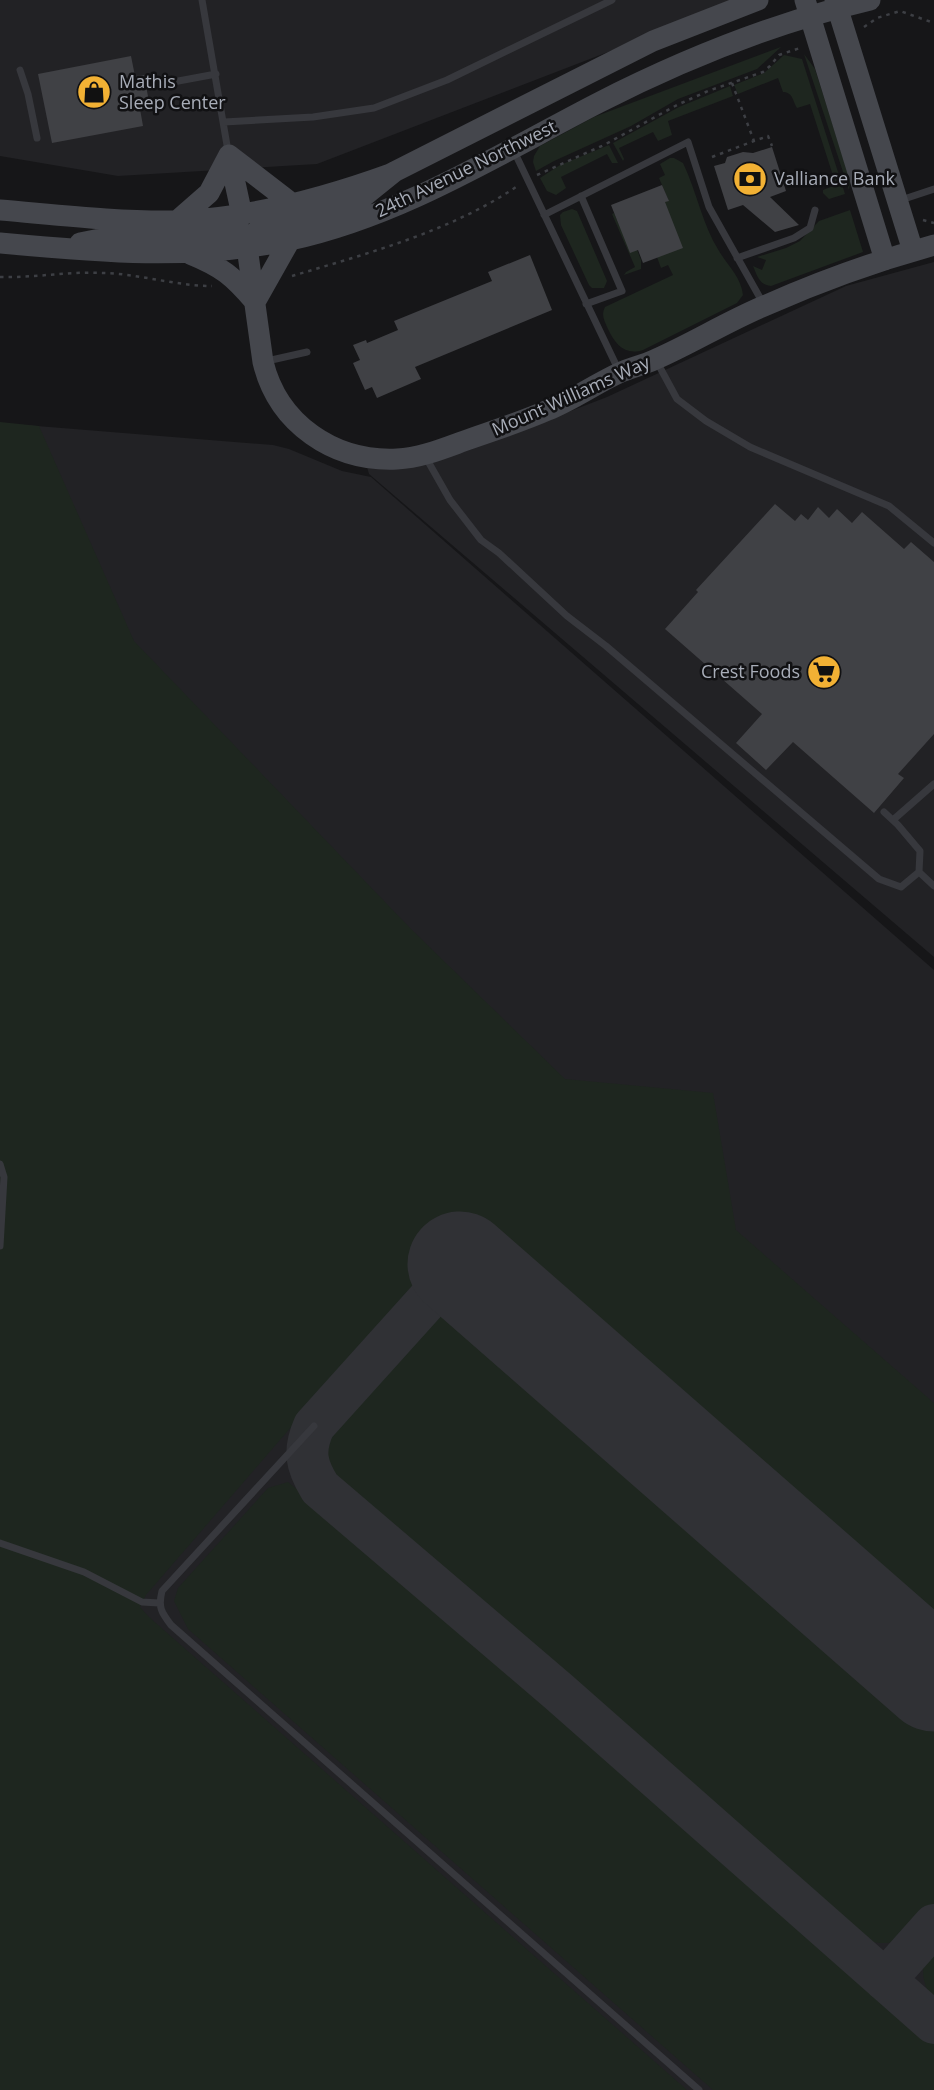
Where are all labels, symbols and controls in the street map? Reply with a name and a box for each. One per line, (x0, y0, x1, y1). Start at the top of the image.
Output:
place label: Mathis Sleep Center (119, 69, 226, 114)
shop icon: Mathis Sleep Center (75, 73, 113, 111)
street label: 24th Avenue Northwest (371, 114, 560, 222)
bank icon: Valliance Bank (731, 160, 769, 198)
place label: Valliance Bank (774, 166, 895, 190)
street label: Mount Williams Way (488, 349, 654, 441)
supermarket icon: Crest Foods (805, 653, 843, 691)
place label: Crest Foods (701, 659, 800, 683)

